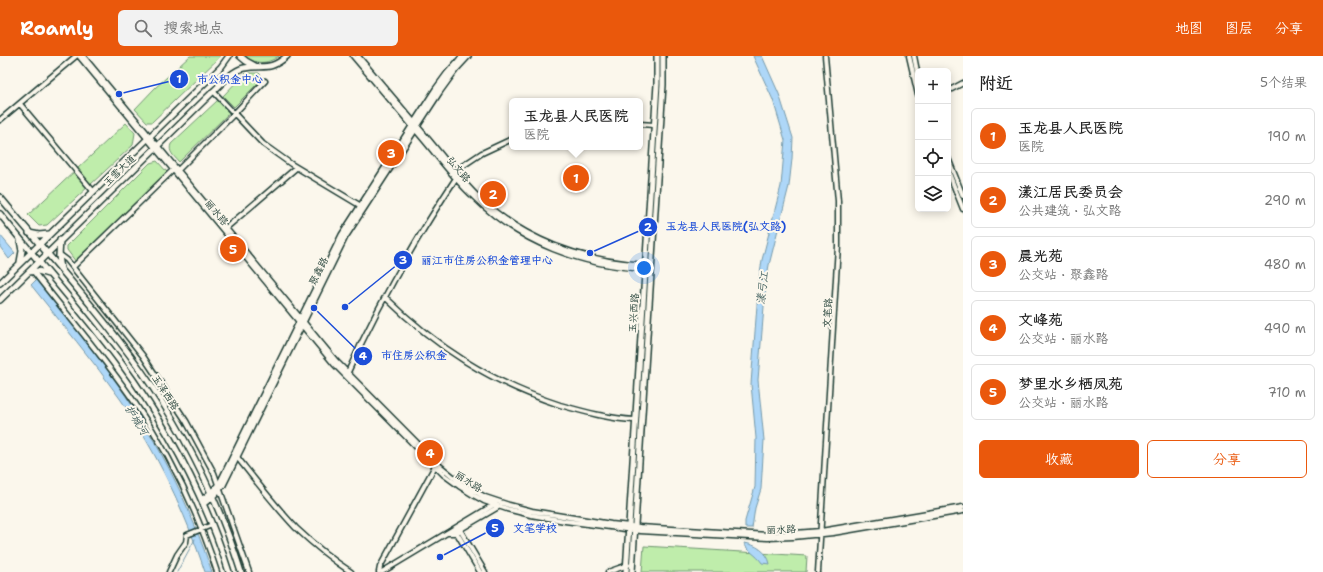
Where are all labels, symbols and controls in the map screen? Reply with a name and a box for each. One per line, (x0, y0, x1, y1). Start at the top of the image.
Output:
search box (118, 10, 398, 46)
text: Roamly (20, 16, 94, 41)
icon: search (132, 17, 154, 39)
text: 搜索地点 (164, 18, 224, 38)
text: 地图 (1175, 19, 1203, 37)
text: 图层 (1225, 19, 1253, 37)
text: 分享 (1275, 19, 1303, 37)
callout: 市公积金中心 (169, 68, 271, 91)
map controls (915, 68, 951, 212)
button: + (915, 68, 951, 104)
text: 1 (176, 71, 182, 87)
text: 市公积金中心 (197, 72, 263, 87)
text: 附近 (979, 72, 1013, 94)
text: 5个结果 (1260, 74, 1307, 91)
popup (509, 98, 643, 150)
button: − (915, 104, 951, 140)
text: 玉龙县人民医院 (523, 106, 629, 126)
text: 玉龙县人民医院 (1018, 118, 1123, 138)
text: 医院 (523, 126, 550, 143)
text: 1 (990, 128, 996, 145)
text: 190 m (1267, 128, 1306, 145)
pin: 3 (378, 138, 404, 168)
text: 医院 (1018, 138, 1044, 155)
button: locate (915, 140, 951, 176)
street label: 玉雪大道 (100, 152, 138, 189)
street label: 弘文路 (444, 154, 473, 185)
pin: 1 (563, 163, 589, 193)
button: layers (915, 176, 951, 212)
pin: 2 (480, 179, 506, 209)
text: 漾江居民委员会 (1018, 182, 1123, 202)
text: 2 (988, 192, 998, 209)
text: 290 m (1264, 192, 1306, 209)
street label: 丽水路 (202, 197, 231, 228)
text: 公共建筑 · 弘文路 (1018, 202, 1122, 219)
callout: 玉龙县人民医院(弘文路) (638, 215, 794, 238)
text: 2 (644, 219, 653, 235)
text: 玉龙县人民医院(弘文路) (666, 219, 786, 234)
pin: 5 (220, 234, 246, 264)
text: 晨光苑 (1018, 246, 1063, 266)
callout: 丽江市住房公积金管理中心 (393, 248, 561, 271)
text: 3 (399, 252, 407, 268)
text: 丽江市住房公积金管理中心 (421, 253, 553, 268)
street label: 聚鑫路 (306, 255, 331, 288)
text: 3 (988, 256, 998, 273)
text: 480 m (1264, 256, 1306, 273)
your location (634, 258, 654, 278)
text: 公交站 · 聚鑫路 (1018, 266, 1109, 283)
water label: 漾弓江 (753, 270, 772, 305)
street label: 玉兴西路 (626, 293, 641, 333)
street label: 文笔路 (820, 298, 835, 328)
text: 文峰苑 (1018, 310, 1063, 330)
text: 4 (988, 320, 998, 337)
text: 490 m (1264, 320, 1306, 337)
text: 公交站 · 丽水路 (1018, 330, 1109, 347)
callout: 市住房公积金 (353, 344, 455, 367)
text: 4 (359, 348, 368, 364)
text: 市住房公积金 (381, 348, 447, 363)
street label: 玉泽西路 (149, 372, 182, 413)
text: 梦里水乡栖凤苑 (1018, 374, 1123, 394)
text: 5 (989, 384, 997, 401)
text: 710 m (1268, 384, 1306, 401)
text: 公交站 · 丽水路 (1018, 394, 1109, 411)
water label: 护城河 (121, 402, 153, 440)
pin: 4 (417, 438, 443, 468)
button: 收藏 (979, 440, 1139, 478)
button: 分享 (1147, 440, 1307, 478)
street label: 丽水路 (453, 468, 485, 495)
callout: 文笔学校 (485, 516, 565, 539)
text: 5 (491, 520, 499, 536)
text: 文笔学校 (513, 521, 557, 536)
street label: 丽水路 (766, 522, 796, 537)

